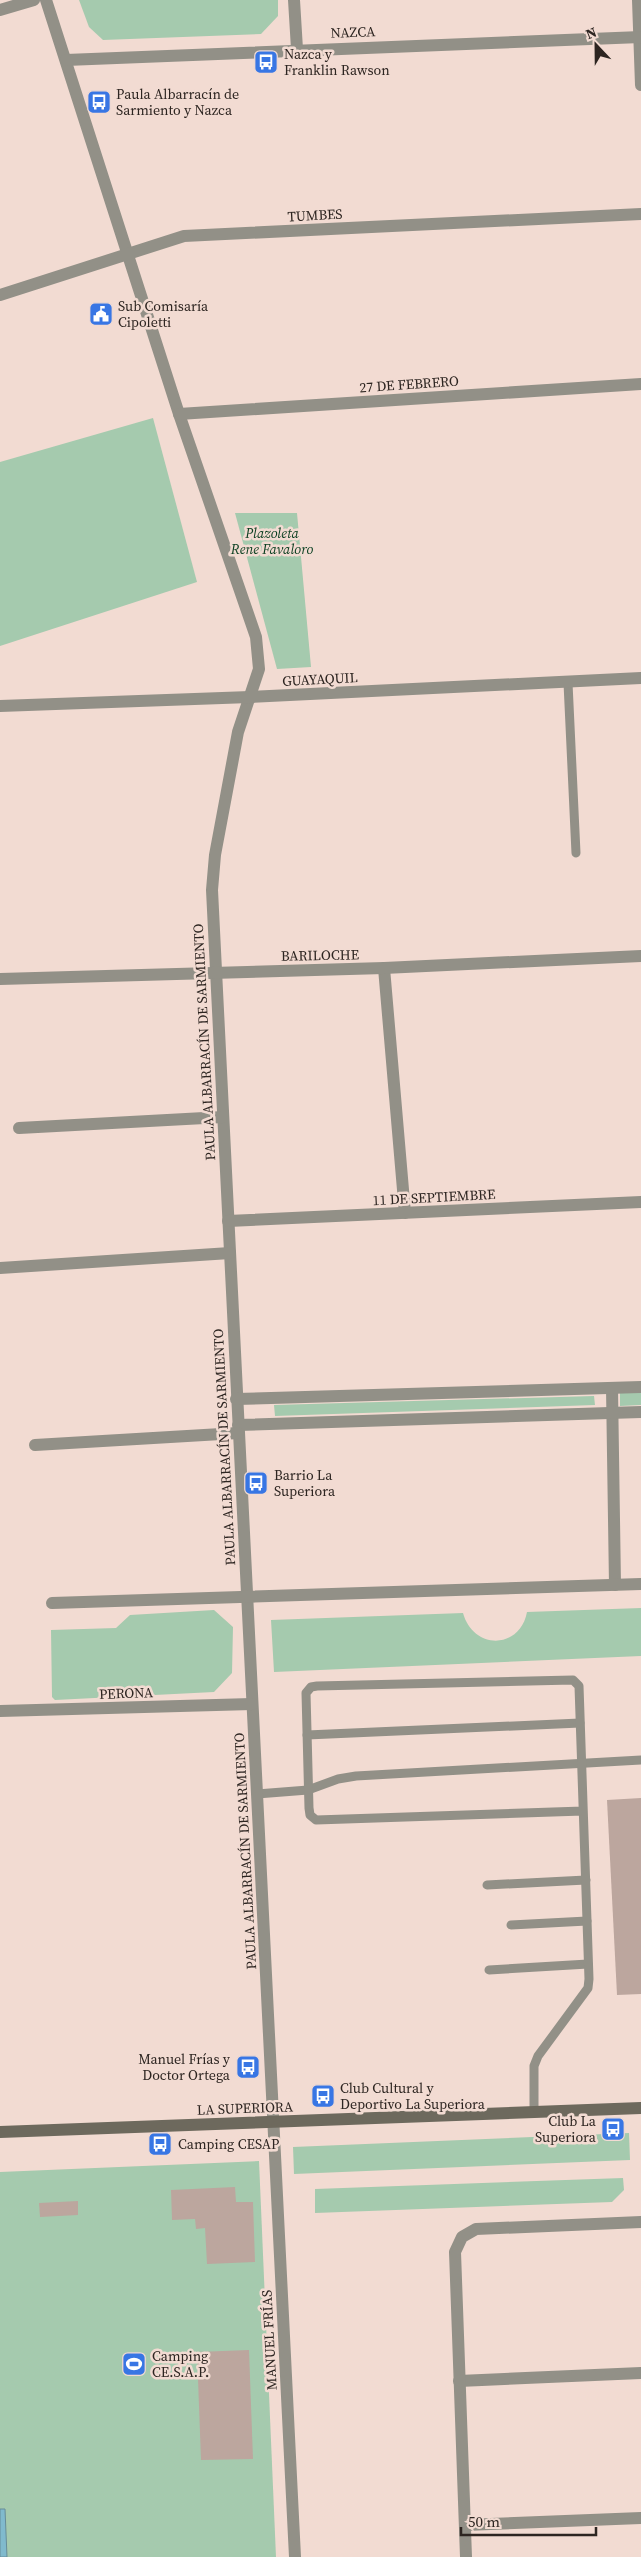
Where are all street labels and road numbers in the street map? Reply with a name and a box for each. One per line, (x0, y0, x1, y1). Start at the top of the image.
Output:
street label: NAZCA (330, 21, 376, 43)
street label: TUMBES (287, 204, 343, 226)
street label: 27 DE FEBRERO (359, 371, 460, 397)
street label: GUAYAQUIL (282, 667, 358, 691)
street label: PAULA ALBARRACÍN DE SARMIENTO (188, 923, 220, 1161)
street label: BARILOCHE (281, 944, 359, 966)
street label: 11 DE SEPTIEMBRE (372, 1184, 496, 1210)
street label: PAULA ALBARRACÍN DE SARMIENTO (208, 1328, 240, 1566)
street label: PERONA (99, 1682, 154, 1704)
street label: PAULA ALBARRACÍN DE SARMIENTO (229, 1732, 261, 1970)
street label: LA SUPERIORA (197, 2096, 294, 2120)
street label: MANUEL FRÍAS (256, 2289, 282, 2391)

